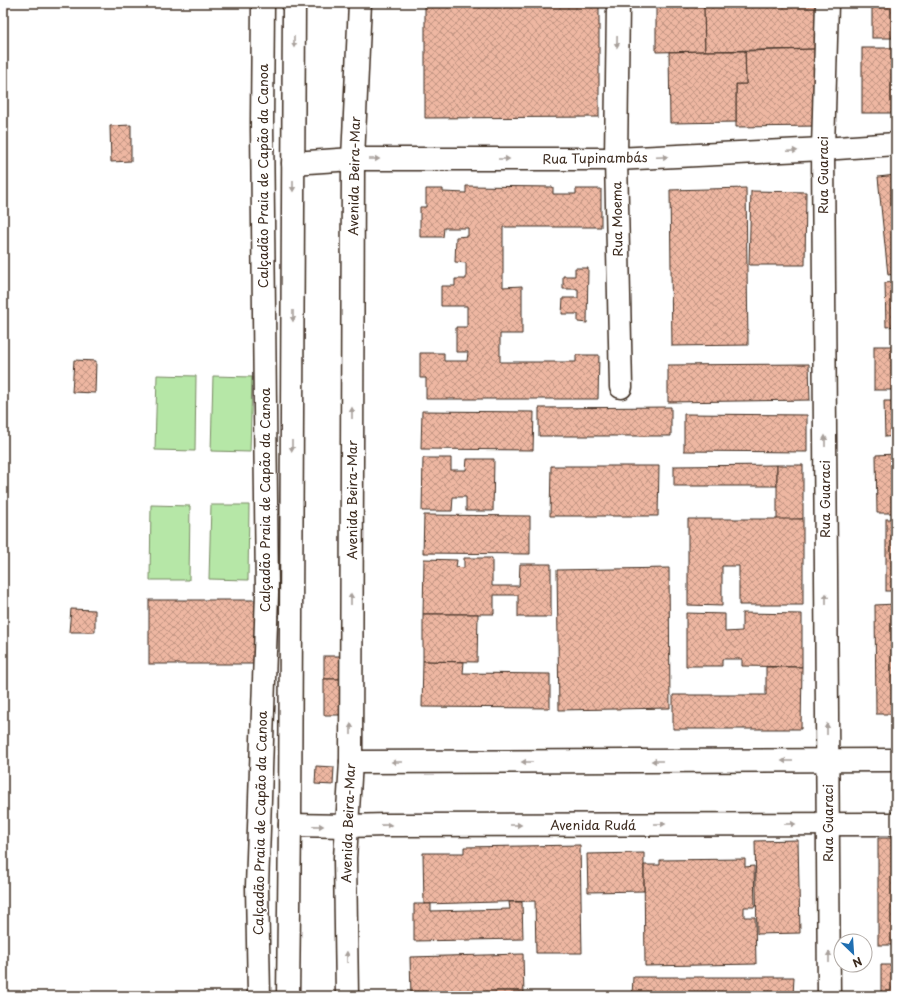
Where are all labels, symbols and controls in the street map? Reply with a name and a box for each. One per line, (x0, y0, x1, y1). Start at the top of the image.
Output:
one-way arrow (291, 36, 297, 49)
one-way arrow (614, 36, 620, 49)
street label: Calçadão Praia de Capão da Canoa (253, 63, 272, 288)
street label: Avenida Beira-Mar (343, 116, 364, 236)
street label: Rua Guaraci (813, 136, 832, 214)
street label: Rua Tupinambás (542, 147, 648, 168)
one-way arrow (786, 147, 798, 154)
one-way arrow (656, 154, 669, 160)
one-way arrow (368, 156, 381, 162)
one-way arrow (498, 156, 511, 162)
one-way arrow (290, 180, 296, 193)
street label: Rua Moema (606, 180, 627, 257)
one-way arrow (290, 310, 296, 323)
street label: Calçadão Praia de Capão da Canoa (255, 387, 274, 612)
one-way arrow (349, 406, 355, 419)
one-way arrow (822, 434, 828, 447)
one-way arrow (289, 440, 295, 453)
street label: Avenida Beira-Mar (342, 440, 361, 560)
street label: Rua Guaraci (815, 460, 834, 538)
one-way arrow (348, 592, 354, 605)
one-way arrow (823, 592, 829, 605)
street label: Calçadão Praia de Capão da Canoa (248, 710, 271, 935)
one-way arrow (348, 722, 354, 735)
one-way arrow (824, 722, 830, 735)
one-way arrow (650, 758, 663, 764)
one-way arrow (780, 758, 793, 764)
one-way arrow (390, 759, 403, 765)
one-way arrow (520, 759, 533, 765)
street label: Avenida Beira-Mar (336, 763, 359, 883)
street label: Rua Guaraci (818, 784, 837, 862)
street label: Avenida Rudá (550, 815, 636, 834)
one-way arrow (654, 821, 667, 827)
one-way arrow (784, 821, 797, 827)
one-way arrow (312, 822, 325, 829)
one-way arrow (380, 822, 393, 828)
one-way arrow (510, 822, 523, 828)
north arrow (833, 933, 873, 973)
one-way arrow (826, 950, 832, 963)
one-way arrow (343, 951, 350, 963)
text: N (850, 953, 865, 972)

